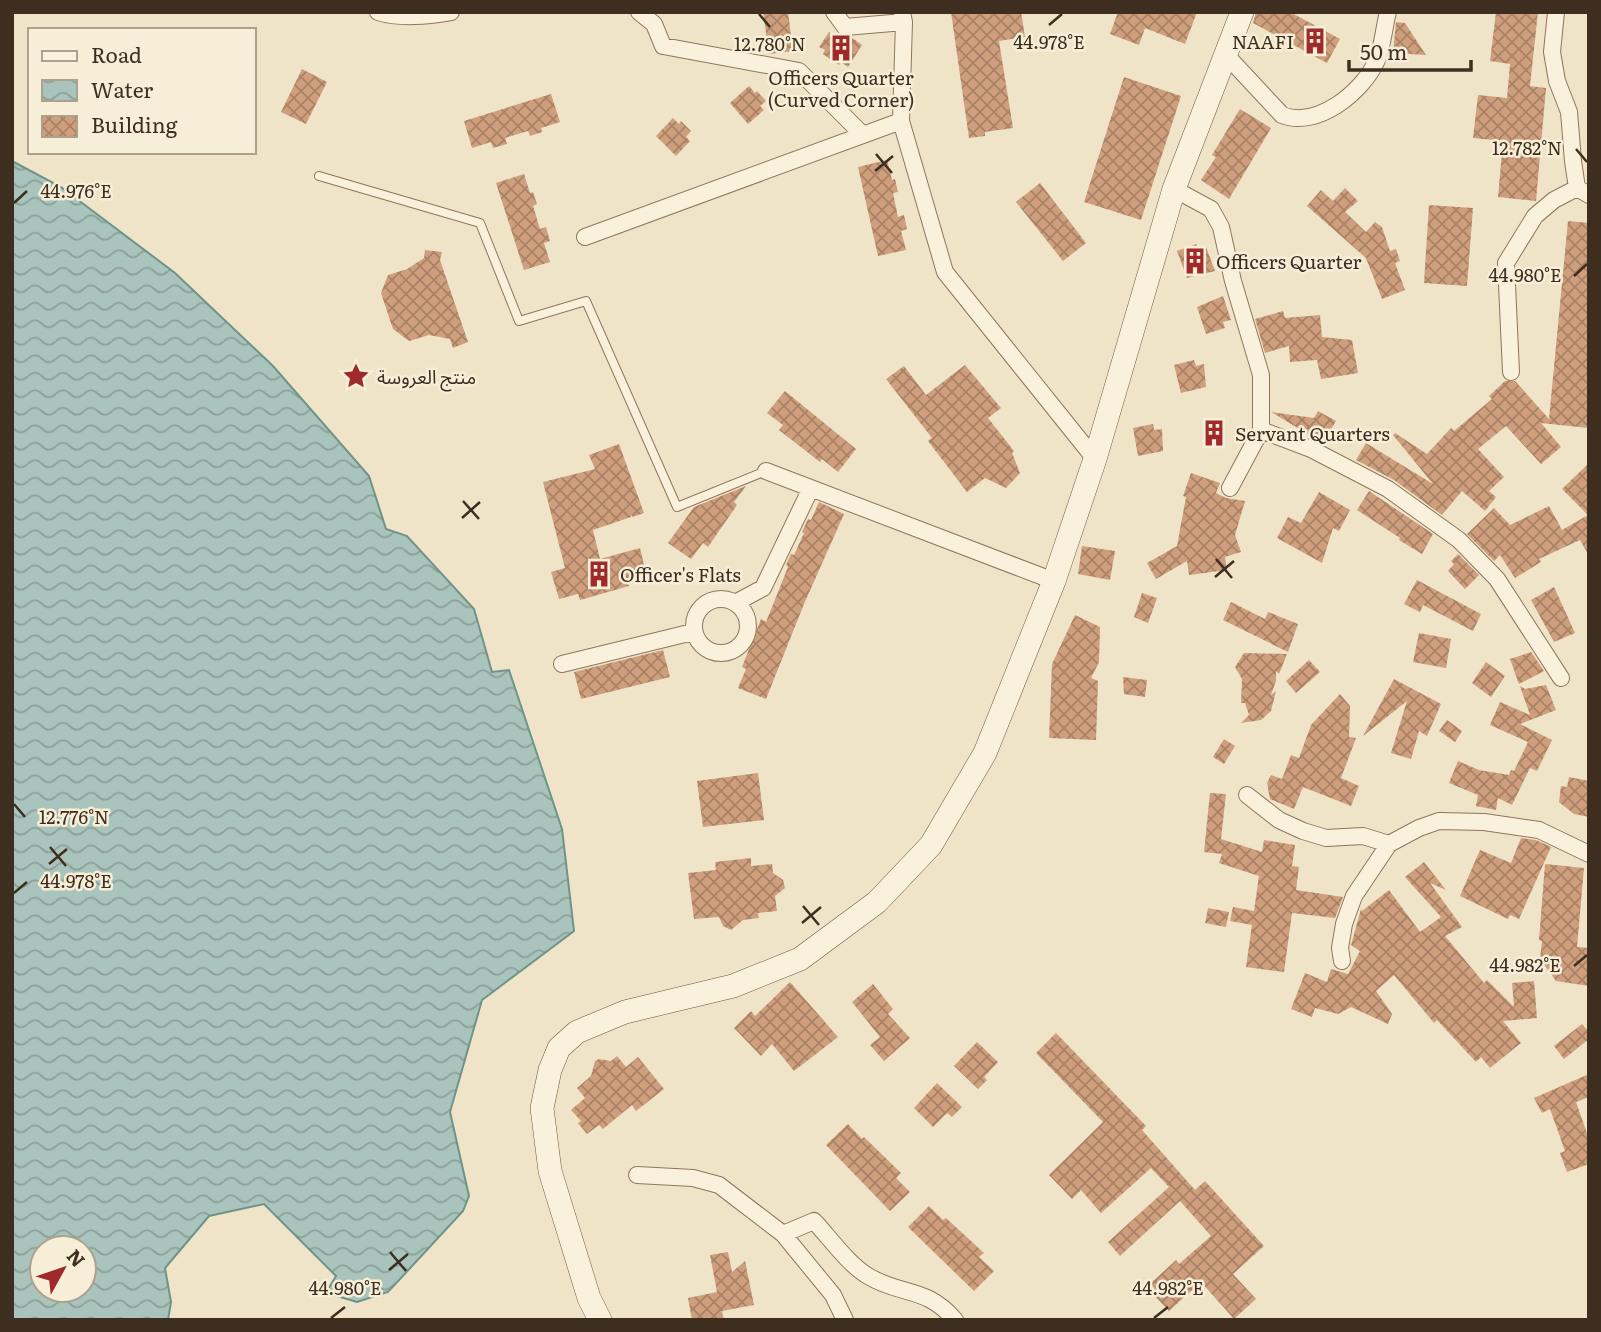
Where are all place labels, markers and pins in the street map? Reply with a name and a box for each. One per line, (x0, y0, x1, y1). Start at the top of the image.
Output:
building icon: NAAFI (1300, 26, 1330, 56)
place label: NAAFI (1232, 27, 1294, 55)
building icon: Officers Quarter (Curved Corner) (826, 33, 856, 63)
place label: Officers Quarter (Curved Corner) (767, 63, 915, 113)
building icon: Officers Quarter (1180, 246, 1210, 276)
place label: Officers Quarter (1216, 247, 1362, 275)
place icon: منتج العروسة (341, 361, 371, 391)
place label: منتج العروسة (377, 362, 476, 392)
building icon: Servant Quarters (1199, 418, 1229, 448)
place label: Servant Quarters (1235, 419, 1390, 447)
building icon: Officer's Flats (584, 559, 614, 589)
place label: Officer's Flats (620, 560, 741, 588)

